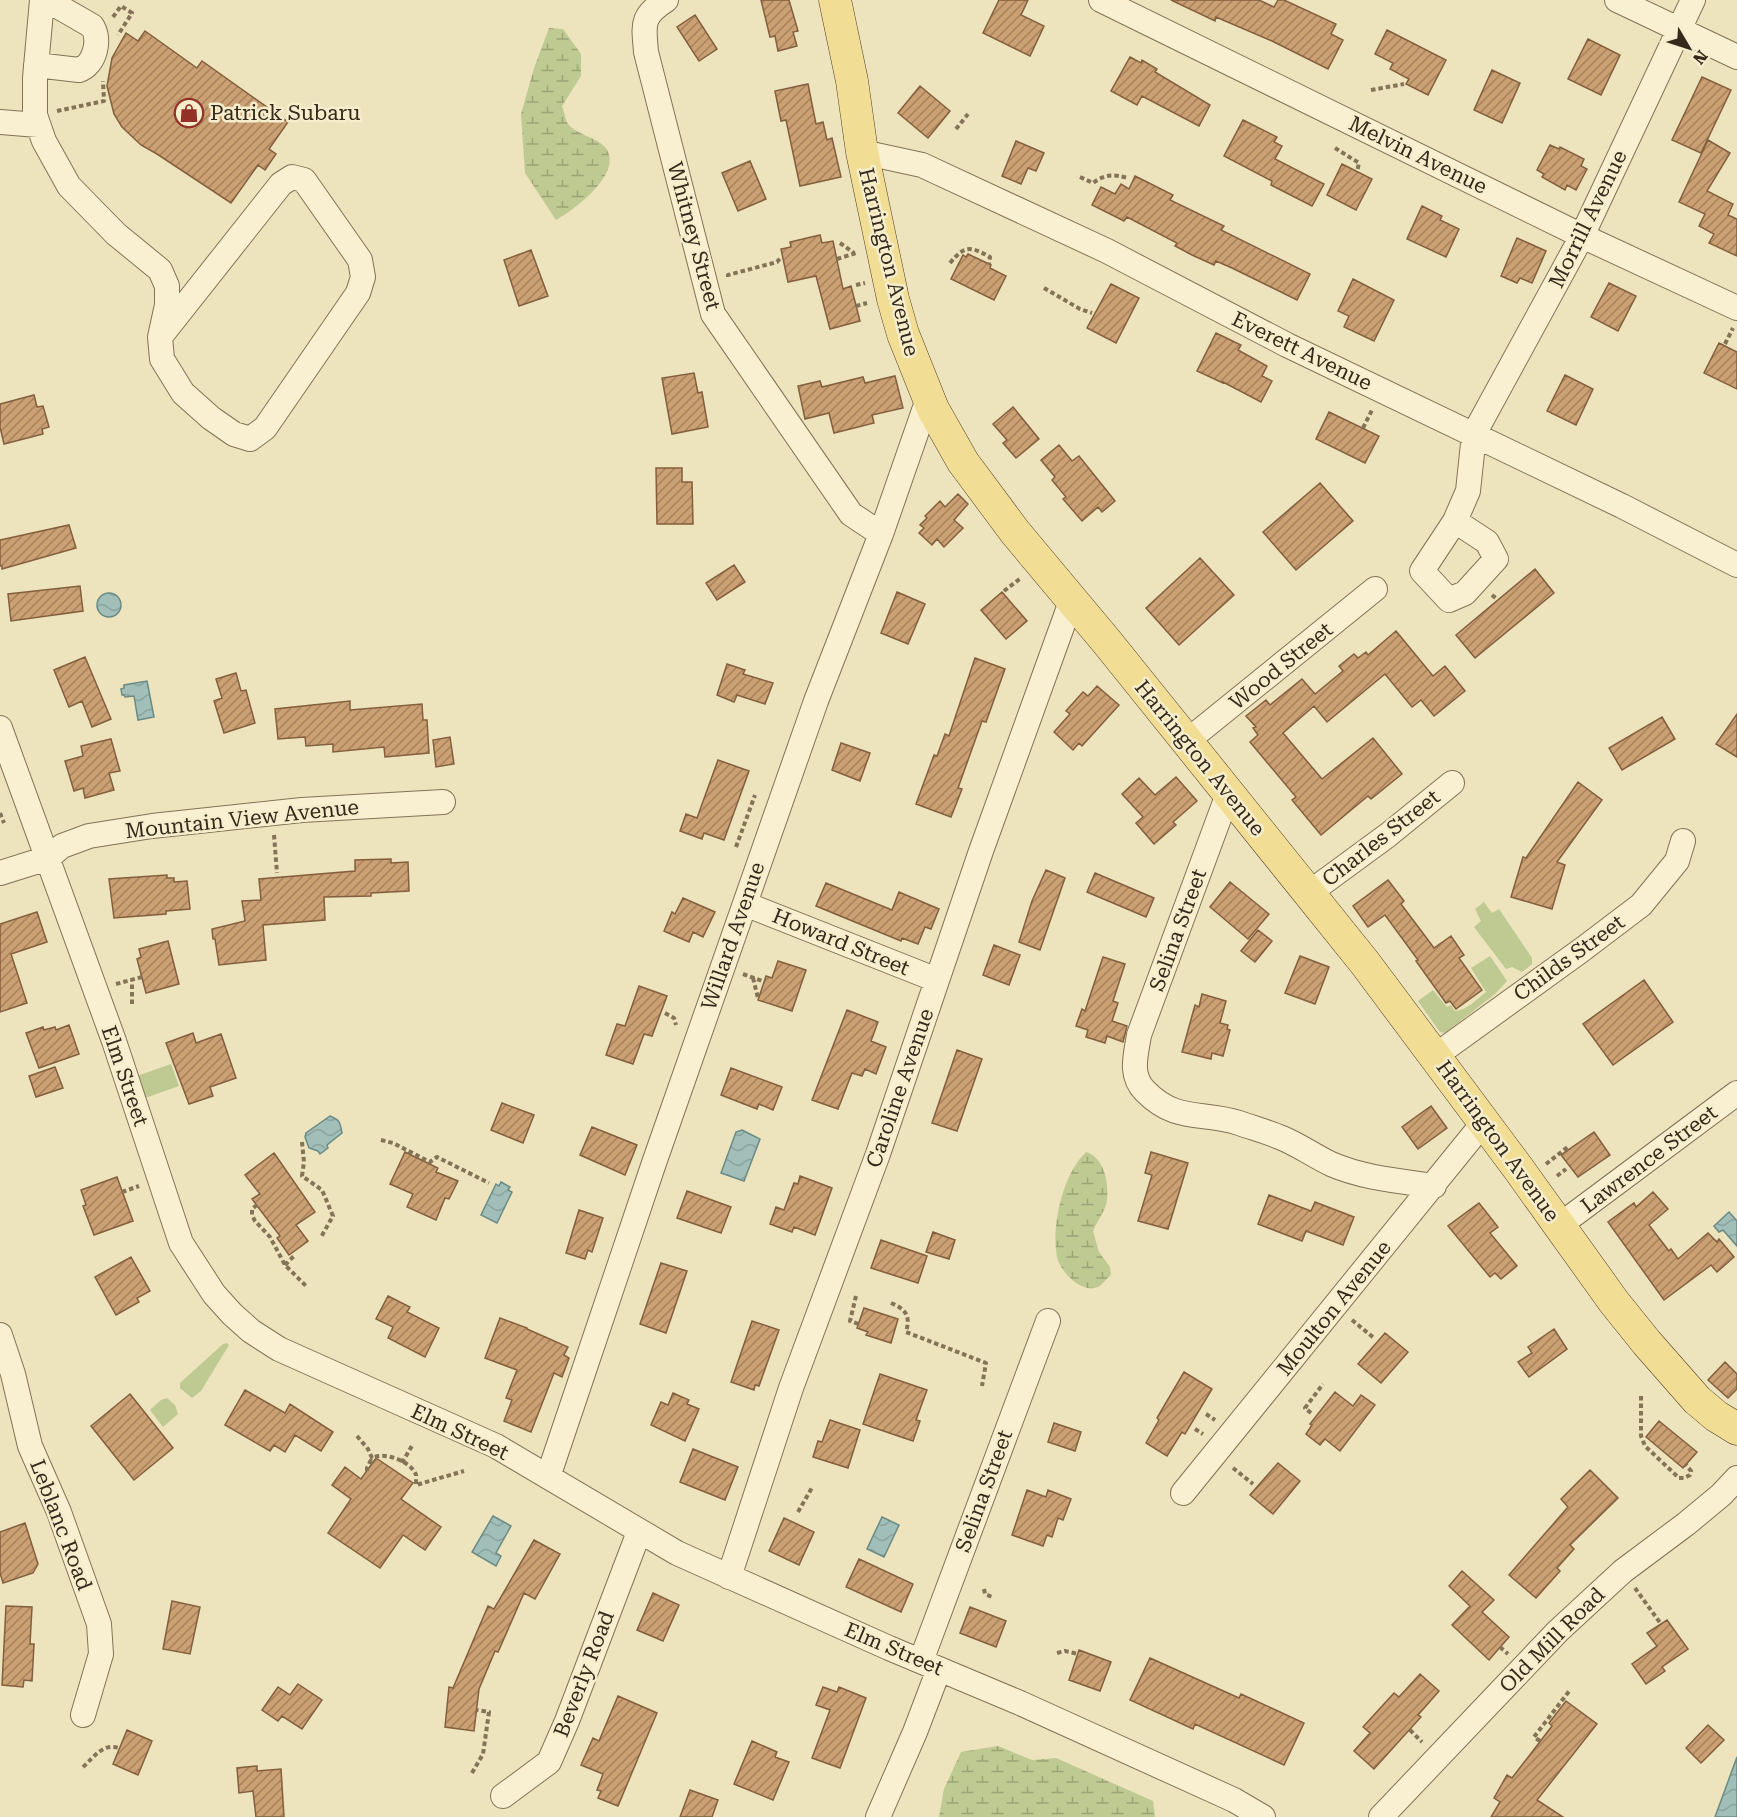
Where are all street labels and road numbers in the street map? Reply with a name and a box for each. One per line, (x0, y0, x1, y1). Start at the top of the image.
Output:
street label: Melvin Avenue (1345, 111, 1491, 199)
street label: Morrill Avenue (1544, 146, 1632, 292)
street label: Whitney Street (663, 159, 725, 313)
street label: Harrington Avenue (854, 165, 924, 359)
street label: Everett Avenue (1228, 307, 1376, 395)
street label: Wood Street (1225, 617, 1337, 715)
street label: Harrington Avenue (1130, 675, 1270, 841)
street label: Charles Street (1318, 785, 1445, 891)
street label: Mountain View Avenue (124, 795, 360, 843)
street label: Willard Avenue (696, 859, 770, 1013)
street label: Selina Street (1145, 865, 1211, 994)
street label: Howard Street (769, 904, 913, 980)
street label: Childs Street (1509, 910, 1629, 1006)
street label: Caroline Avenue (862, 1005, 938, 1171)
street label: Elm Street (97, 1023, 153, 1130)
street label: Harrington Avenue (1432, 1056, 1564, 1226)
street label: Lawrence Street (1576, 1100, 1722, 1218)
street label: Moulton Avenue (1272, 1236, 1396, 1380)
street label: Elm Street (408, 1399, 513, 1465)
street label: Selina Street (951, 1426, 1017, 1555)
street label: Leblanc Road (25, 1456, 97, 1594)
street label: Old Mill Road (1495, 1582, 1610, 1697)
street label: Beverly Road (549, 1607, 619, 1740)
street label: Elm Street (841, 1618, 947, 1681)

